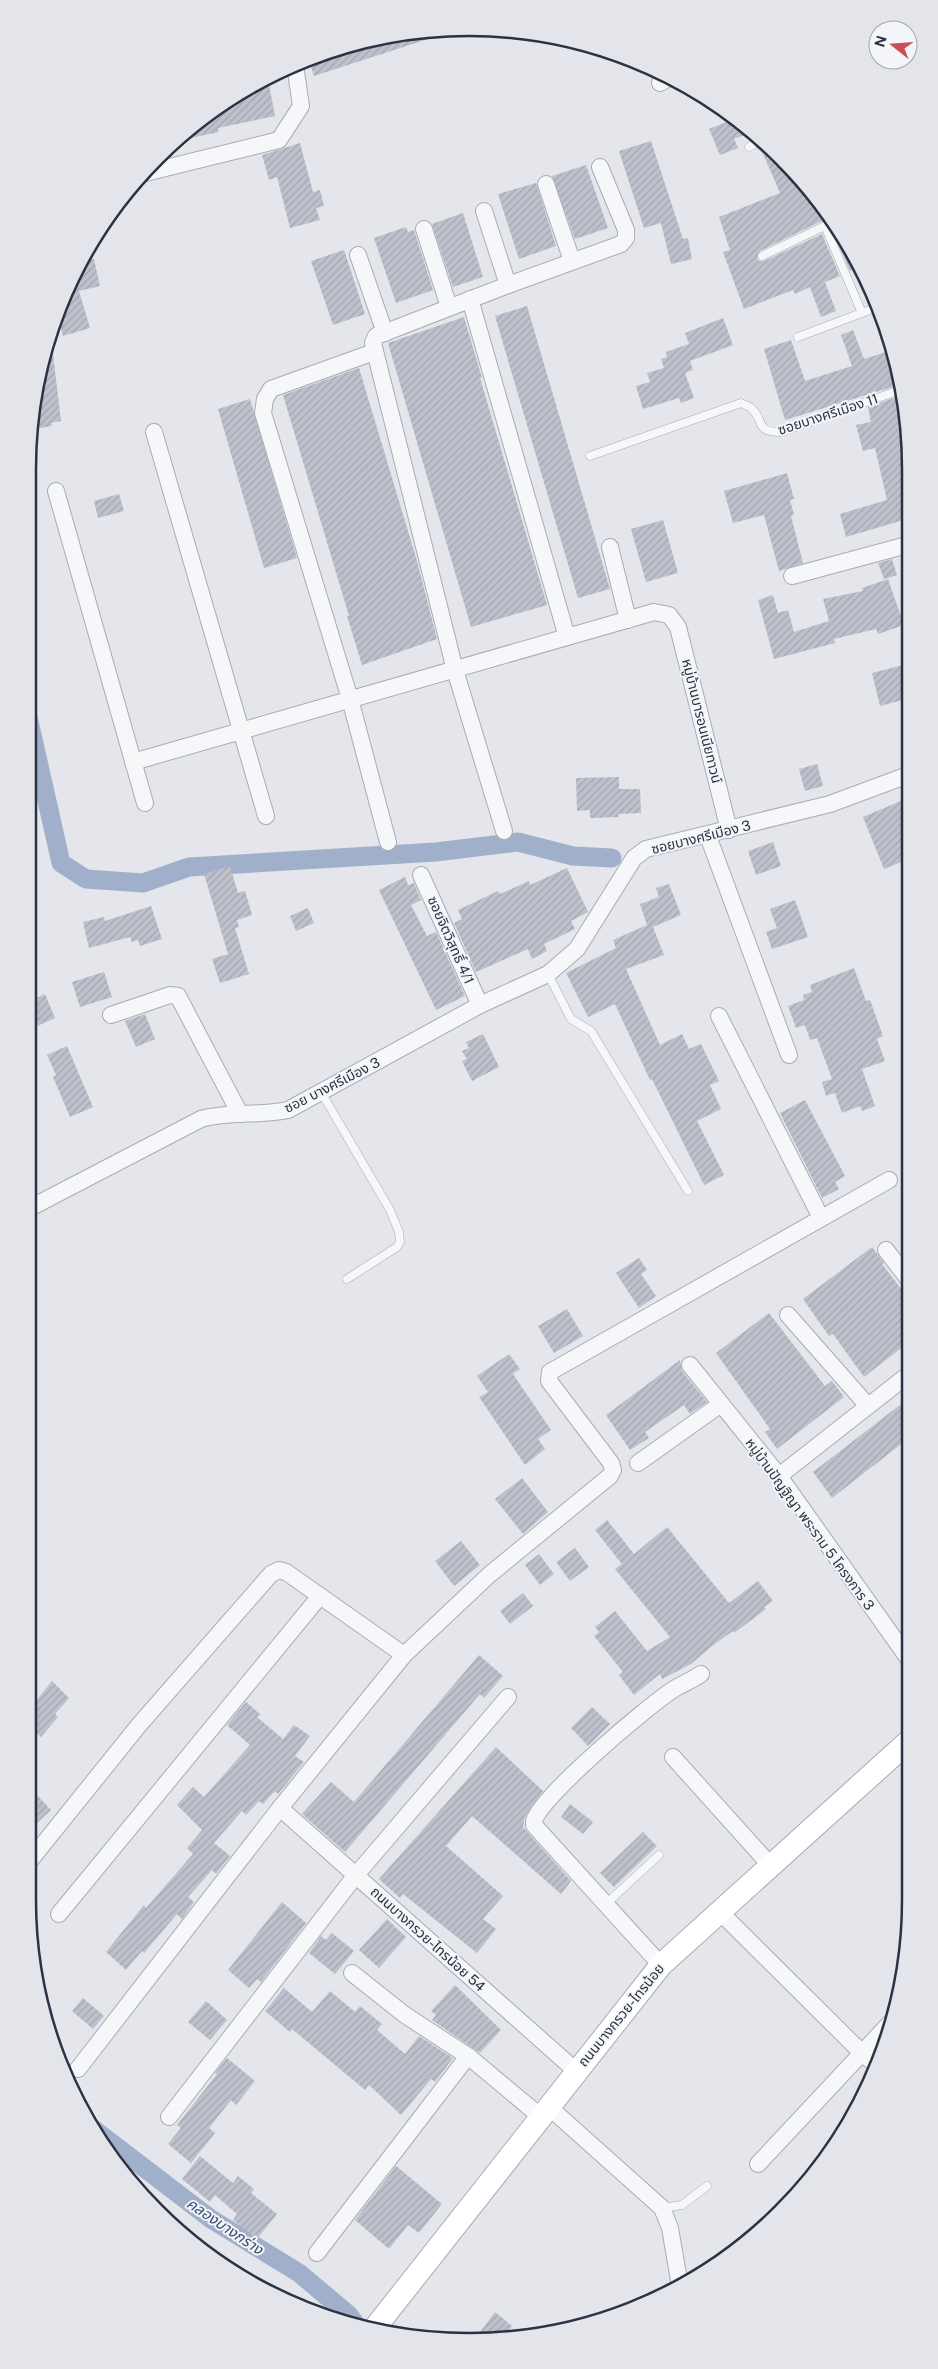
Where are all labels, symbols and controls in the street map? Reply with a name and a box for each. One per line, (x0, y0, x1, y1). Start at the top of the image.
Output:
north arrow (868, 20, 918, 70)
text: N (871, 34, 890, 49)
street label: ซอยบางศรีเมือง 11 (776, 390, 880, 438)
street label: หมู่บ้านบารอนเนียทาวน์ (678, 657, 725, 785)
street label: ซอยบางศรีเมือง 3 (650, 817, 753, 857)
street label: ซอยจิตวิสุทธิ์ 4/1 (424, 894, 478, 987)
street label: ซอย บางศรีเมือง 3 (281, 1054, 383, 1116)
street label: หมู่บ้านปัญฐิญา พระราม 5 โครงการ 3 (741, 1435, 878, 1614)
street label: ถนนบางกรวย-ไทรน้อย 54 (367, 1883, 489, 1995)
street label: ถนนบางกรวย-ไทรน้อย (575, 1960, 667, 2070)
water label: คลองบางกร่าง (184, 2194, 267, 2258)

